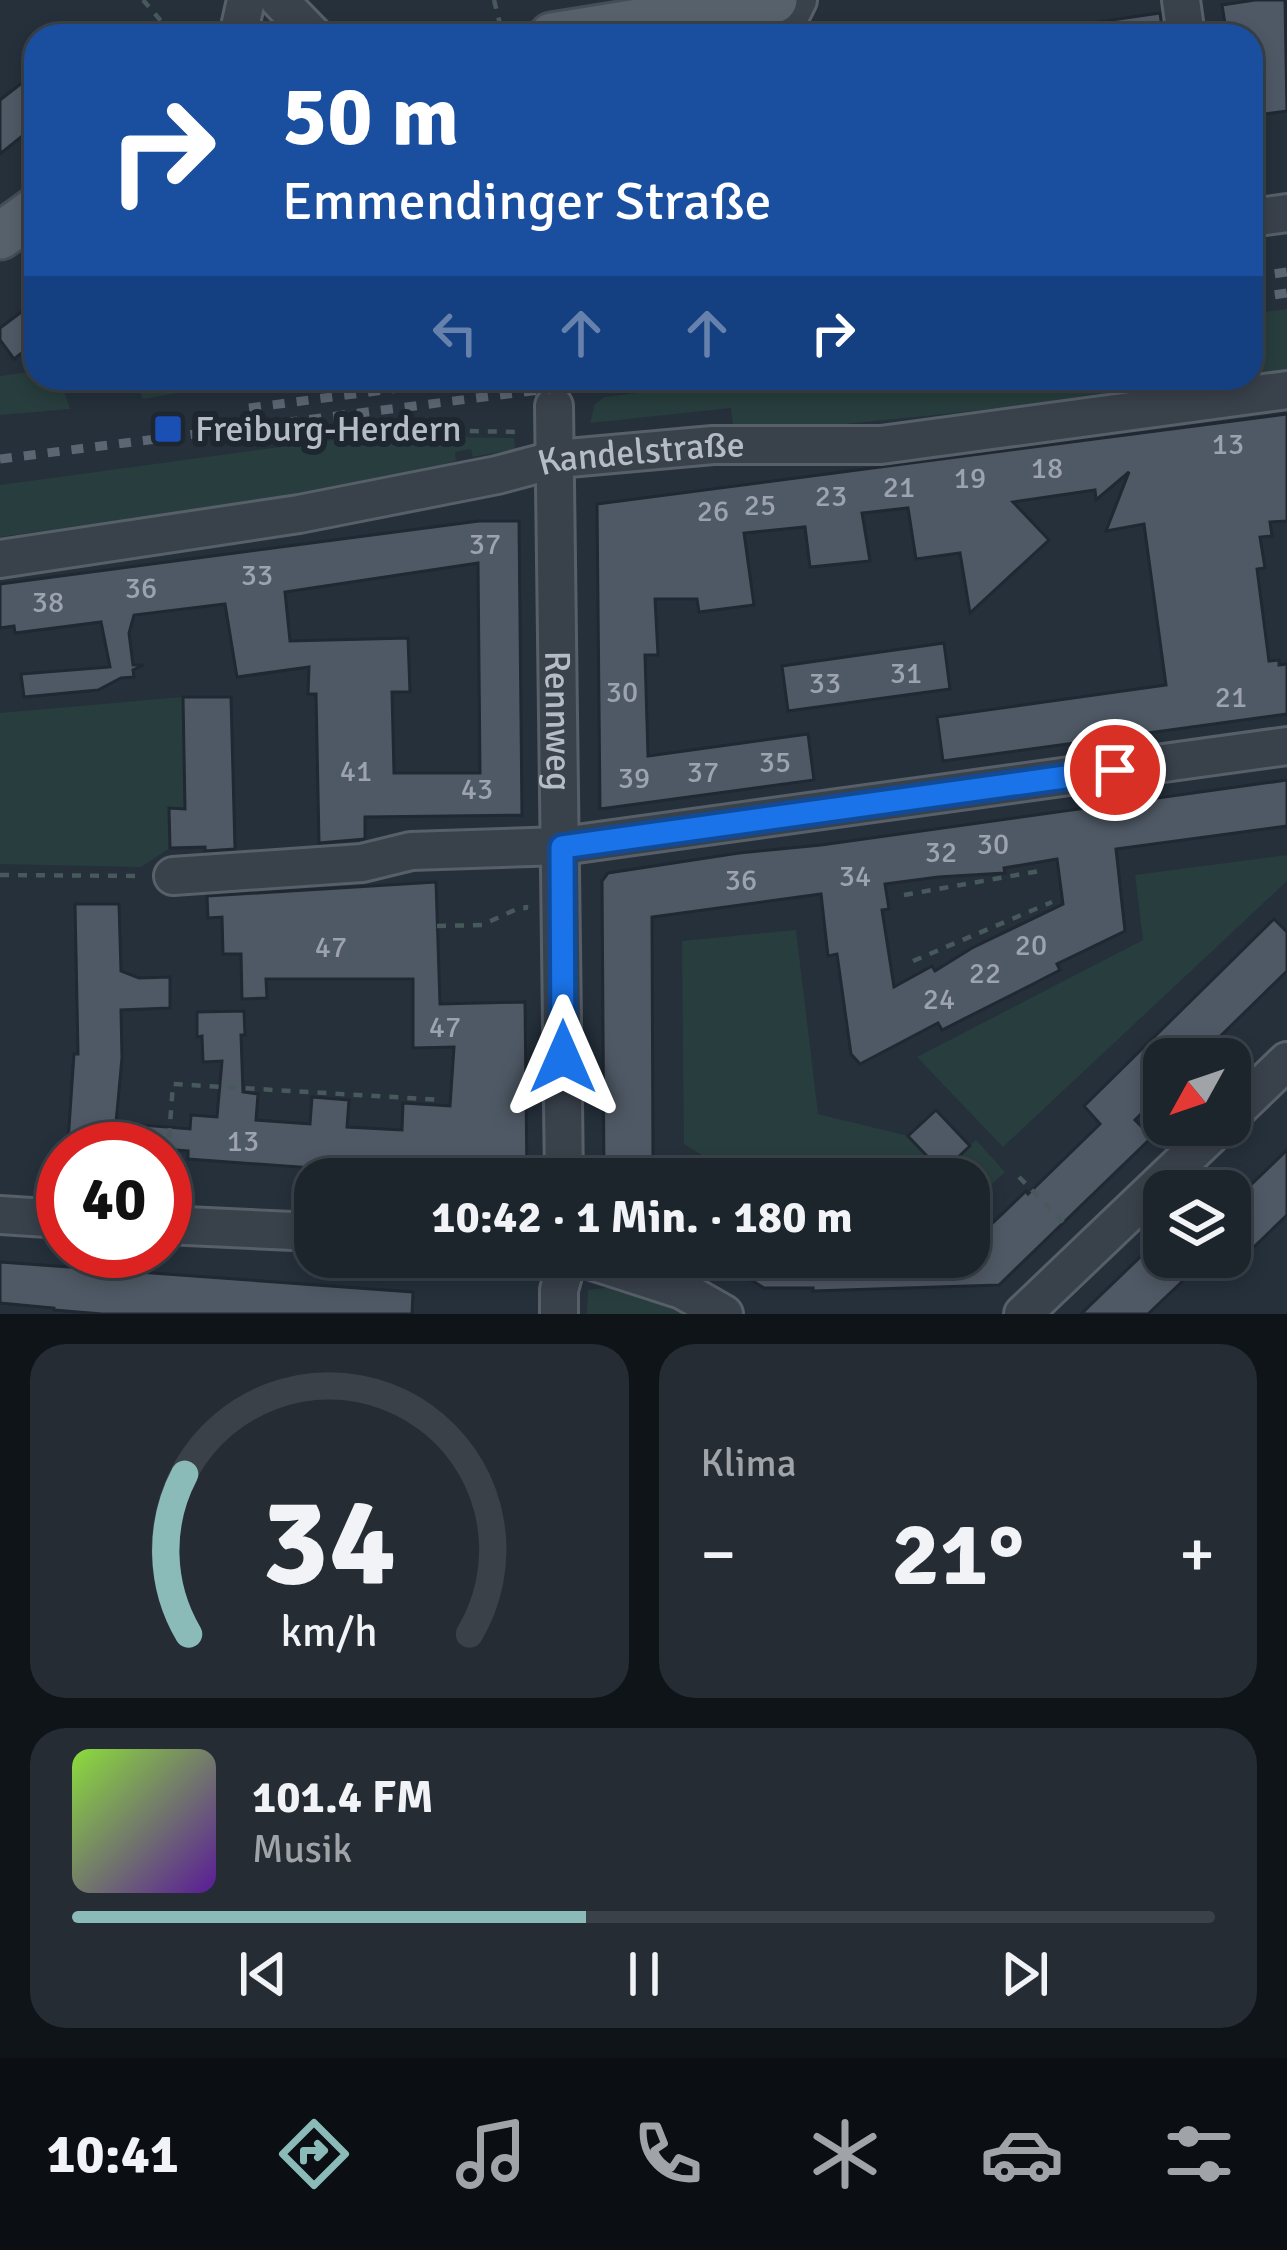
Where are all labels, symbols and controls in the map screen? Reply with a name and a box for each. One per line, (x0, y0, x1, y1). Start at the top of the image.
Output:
text: 50 m (282, 65, 459, 169)
icon: right (84, 72, 240, 228)
text: Emmendinger Straße (282, 168, 772, 235)
icon: left (422, 300, 488, 366)
icon: ahead (548, 300, 614, 366)
icon: ahead (674, 300, 740, 366)
icon: right (800, 300, 866, 366)
place label: Freiburg-Herdern (195, 407, 462, 452)
marker: Freiburg-Herdern (152, 413, 184, 445)
street label: Kandelstraße (533, 423, 745, 486)
house number: 13 (1212, 426, 1244, 463)
house number: 18 (1031, 450, 1063, 487)
house number: 19 (954, 460, 986, 497)
house number: 21 (883, 469, 915, 506)
house number: 23 (815, 478, 847, 515)
house number: 25 (744, 487, 776, 524)
house number: 26 (697, 493, 729, 530)
house number: 37 (469, 526, 501, 563)
house number: 33 (241, 557, 273, 594)
house number: 36 (125, 570, 157, 607)
house number: 38 (32, 584, 64, 621)
street label: Rennweg (535, 650, 581, 792)
house number: 31 (890, 655, 922, 692)
house number: 33 (809, 665, 841, 702)
house number: 30 (606, 674, 638, 711)
house number: 21 (1215, 679, 1247, 716)
pin (1064, 719, 1166, 821)
icon: arrive (1082, 737, 1148, 803)
house number: 35 (759, 744, 791, 781)
house number: 41 (340, 753, 372, 790)
house number: 37 (687, 754, 719, 791)
house number: 39 (618, 760, 650, 797)
house number: 43 (461, 771, 493, 808)
house number: 30 (977, 826, 1009, 863)
house number: 32 (925, 834, 957, 871)
house number: 34 (839, 858, 871, 895)
house number: 36 (725, 862, 757, 899)
house number: 20 (1015, 927, 1047, 964)
house number: 47 (315, 929, 347, 966)
house number: 22 (969, 955, 1001, 992)
house number: 24 (923, 981, 955, 1018)
position arrow (500, 994, 626, 1120)
house number: 47 (429, 1009, 461, 1046)
north arrow (1143, 1038, 1251, 1146)
map controls (1143, 1038, 1251, 1278)
speed limit sign: 40 (36, 1122, 192, 1278)
house number: 13 (227, 1123, 259, 1160)
button: layers (1143, 1170, 1251, 1278)
text: 10:42 · 1 Min. · 180 m (431, 1190, 853, 1245)
text: Klima (701, 1439, 796, 1487)
text: 34 (262, 1466, 397, 1619)
text: 21° (891, 1499, 1024, 1610)
text: − (701, 1514, 736, 1595)
text: + (1179, 1514, 1215, 1595)
text: km/h (281, 1606, 378, 1659)
text: 101.4 FM (252, 1770, 434, 1825)
text: Musik (252, 1825, 352, 1873)
icon: previous (230, 1941, 296, 2007)
icon: pause (611, 1941, 677, 2007)
icon: next (992, 1941, 1058, 2007)
icon: directions (272, 2112, 356, 2196)
icon: music (449, 2112, 533, 2196)
icon: phone (626, 2112, 710, 2196)
icon: climate (803, 2112, 887, 2196)
icon: car (980, 2112, 1064, 2196)
icon: filters (1157, 2112, 1241, 2196)
text: 10:41 (46, 2121, 179, 2188)

